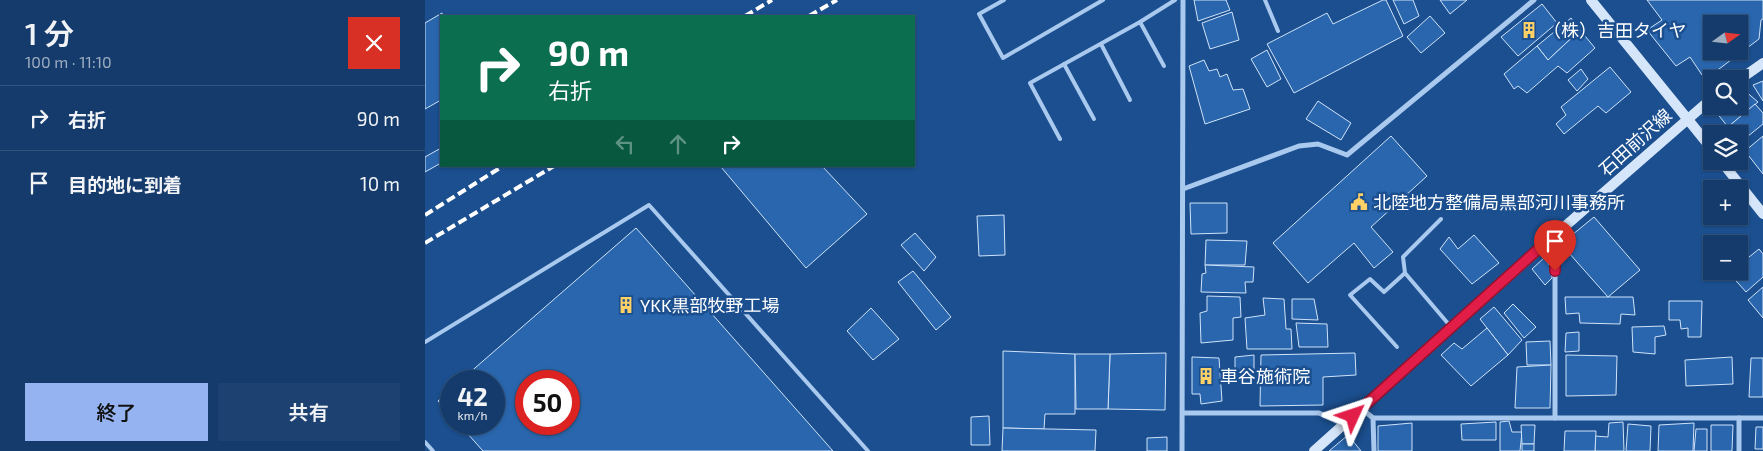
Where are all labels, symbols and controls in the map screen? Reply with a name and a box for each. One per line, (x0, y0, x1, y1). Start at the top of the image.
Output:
text: 1 分 (25, 15, 74, 51)
north arrow (1703, 15, 1747, 60)
map controls (1703, 15, 1748, 280)
button: close (348, 17, 400, 69)
place label: （株）吉田タイヤ (1543, 19, 1686, 41)
building icon: （株）吉田タイヤ (1519, 20, 1539, 40)
text: 90 m (548, 31, 629, 73)
icon: right (465, 35, 530, 100)
text: 100 m · 11:10 (25, 52, 112, 71)
button: search (1703, 70, 1748, 115)
text: 右折 (548, 77, 592, 103)
icon: right (25, 104, 53, 132)
street label: 石田前沢線 (1594, 104, 1676, 180)
text: 90 m (357, 107, 400, 130)
text: 右折 (68, 108, 106, 131)
button: layers (1703, 125, 1748, 170)
icon: left (611, 130, 639, 158)
icon: ahead (664, 130, 692, 158)
icon: right (717, 130, 745, 158)
icon: arrive (25, 169, 53, 197)
text: 10 m (360, 172, 400, 195)
text: 目的地に到着 (68, 173, 182, 196)
button: + (1703, 180, 1748, 225)
place label: 北陸地方整備局黒部河川事務所 (1373, 191, 1625, 213)
public building icon: 北陸地方整備局黒部河川事務所 (1349, 192, 1369, 212)
pin (1534, 220, 1576, 271)
icon: arrive (1541, 227, 1569, 255)
button: − (1703, 235, 1748, 280)
place label: YKK黒部牧野工場 (640, 294, 780, 316)
building icon: YKK黒部牧野工場 (616, 295, 636, 315)
place label: 車谷施術院 (1220, 365, 1310, 387)
building icon: 車谷施術院 (1196, 366, 1216, 386)
speed limit sign: 50 (515, 370, 580, 435)
text: 42 (457, 381, 488, 411)
button: 終了 (25, 383, 208, 441)
button: 共有 (218, 383, 400, 441)
position arrow (1326, 389, 1378, 441)
text: km/h (458, 408, 487, 422)

